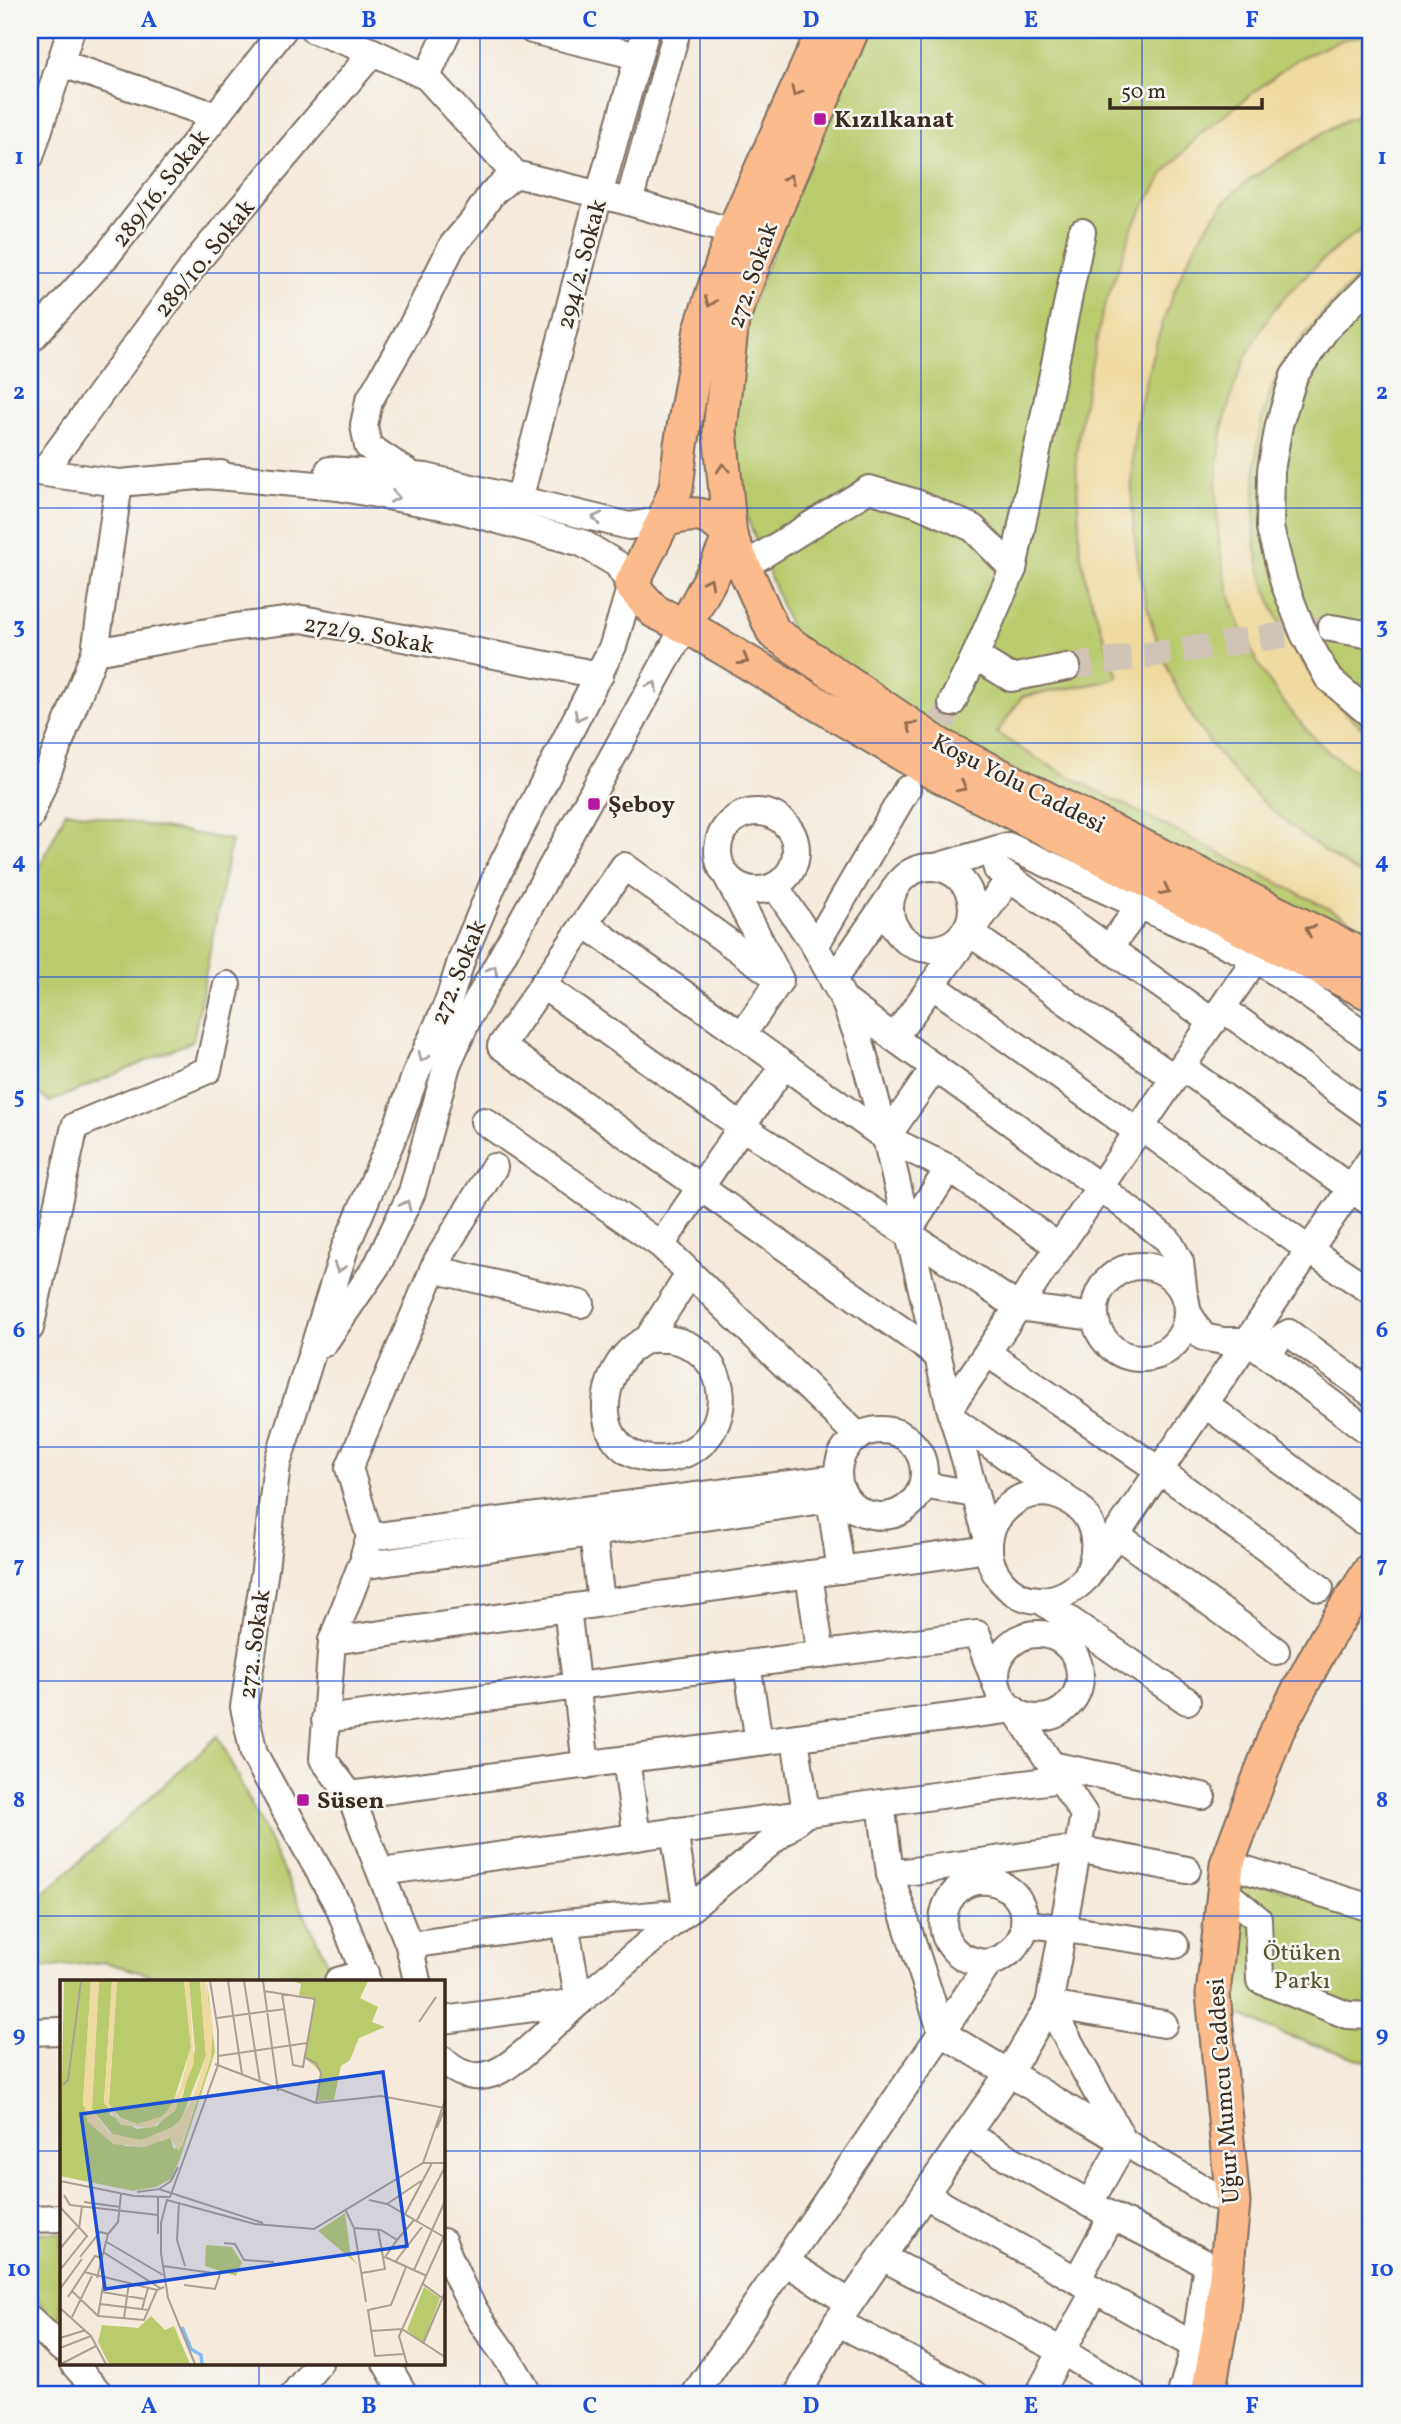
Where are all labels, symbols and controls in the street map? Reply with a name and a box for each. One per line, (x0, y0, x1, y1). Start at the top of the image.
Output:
text: A (141, 5, 157, 37)
text: B (361, 5, 377, 37)
text: C (583, 5, 597, 37)
text: D (803, 5, 820, 37)
text: E (1024, 5, 1038, 37)
text: F (1245, 5, 1259, 37)
scale bar (1110, 66, 1263, 110)
text: 50 m (1121, 78, 1166, 107)
one-way arrow (790, 85, 804, 97)
place label: Kızılkanat (834, 104, 954, 138)
marker: Kızılkanat (812, 111, 828, 127)
street label: 289/16. Sokak (105, 123, 218, 255)
text: 1 (14, 142, 24, 174)
text: 1 (1377, 142, 1387, 174)
one-way arrow (781, 173, 795, 186)
street label: 289/10. Sokak (147, 193, 264, 326)
street label: 294/2. Sokak (549, 196, 617, 333)
street label: 272. Sokak (720, 218, 788, 334)
one-way arrow (704, 296, 718, 308)
text: 2 (13, 377, 25, 409)
text: 2 (1376, 377, 1388, 409)
one-way arrow (716, 462, 731, 473)
one-way arrow (389, 489, 401, 504)
one-way arrow (591, 512, 603, 526)
one-way arrow (701, 577, 714, 589)
street label: 272/9. Sokak (301, 608, 437, 664)
text: 3 (13, 611, 25, 643)
text: 3 (1376, 611, 1388, 643)
one-way arrow (737, 652, 750, 665)
one-way arrow (645, 680, 658, 693)
one-way arrow (573, 709, 587, 722)
one-way arrow (906, 721, 919, 734)
street label: Koşu Yolu Caddesi (925, 726, 1111, 843)
one-way arrow (955, 778, 967, 792)
place label: Şeboy (608, 789, 675, 823)
marker: Şeboy (586, 796, 602, 812)
text: 4 (12, 846, 26, 878)
text: 4 (1375, 846, 1389, 878)
one-way arrow (1158, 881, 1170, 895)
street label: 272. Sokak (423, 915, 496, 1030)
one-way arrow (1305, 924, 1317, 938)
one-way arrow (485, 964, 499, 977)
one-way arrow (417, 1050, 431, 1062)
text: 5 (13, 1081, 25, 1113)
text: 5 (1376, 1081, 1388, 1113)
one-way arrow (398, 1200, 412, 1212)
one-way arrow (333, 1261, 347, 1274)
text: 6 (13, 1315, 25, 1347)
text: 6 (1376, 1315, 1388, 1347)
text: 7 (14, 1550, 25, 1582)
text: 7 (1377, 1550, 1388, 1582)
street label: 272. Sokak (231, 1587, 281, 1701)
text: 8 (13, 1785, 25, 1817)
place label: Süsen (317, 1785, 384, 1819)
text: 8 (1376, 1785, 1388, 1817)
marker: Süsen (295, 1792, 311, 1808)
park label: Ötüken Parkı (1263, 1937, 1341, 1999)
street label: Uğur Mumcu Caddesi (1200, 1977, 1250, 2205)
inset map (60, 1980, 444, 2364)
text: 9 (13, 2019, 25, 2051)
text: 9 (1376, 2019, 1388, 2051)
text: 10 (7, 2254, 31, 2286)
text: 10 (1370, 2254, 1394, 2286)
text: A (141, 2391, 157, 2423)
text: B (361, 2391, 377, 2423)
text: C (583, 2391, 597, 2423)
text: D (803, 2391, 820, 2423)
text: E (1024, 2391, 1038, 2423)
text: F (1245, 2391, 1259, 2423)

